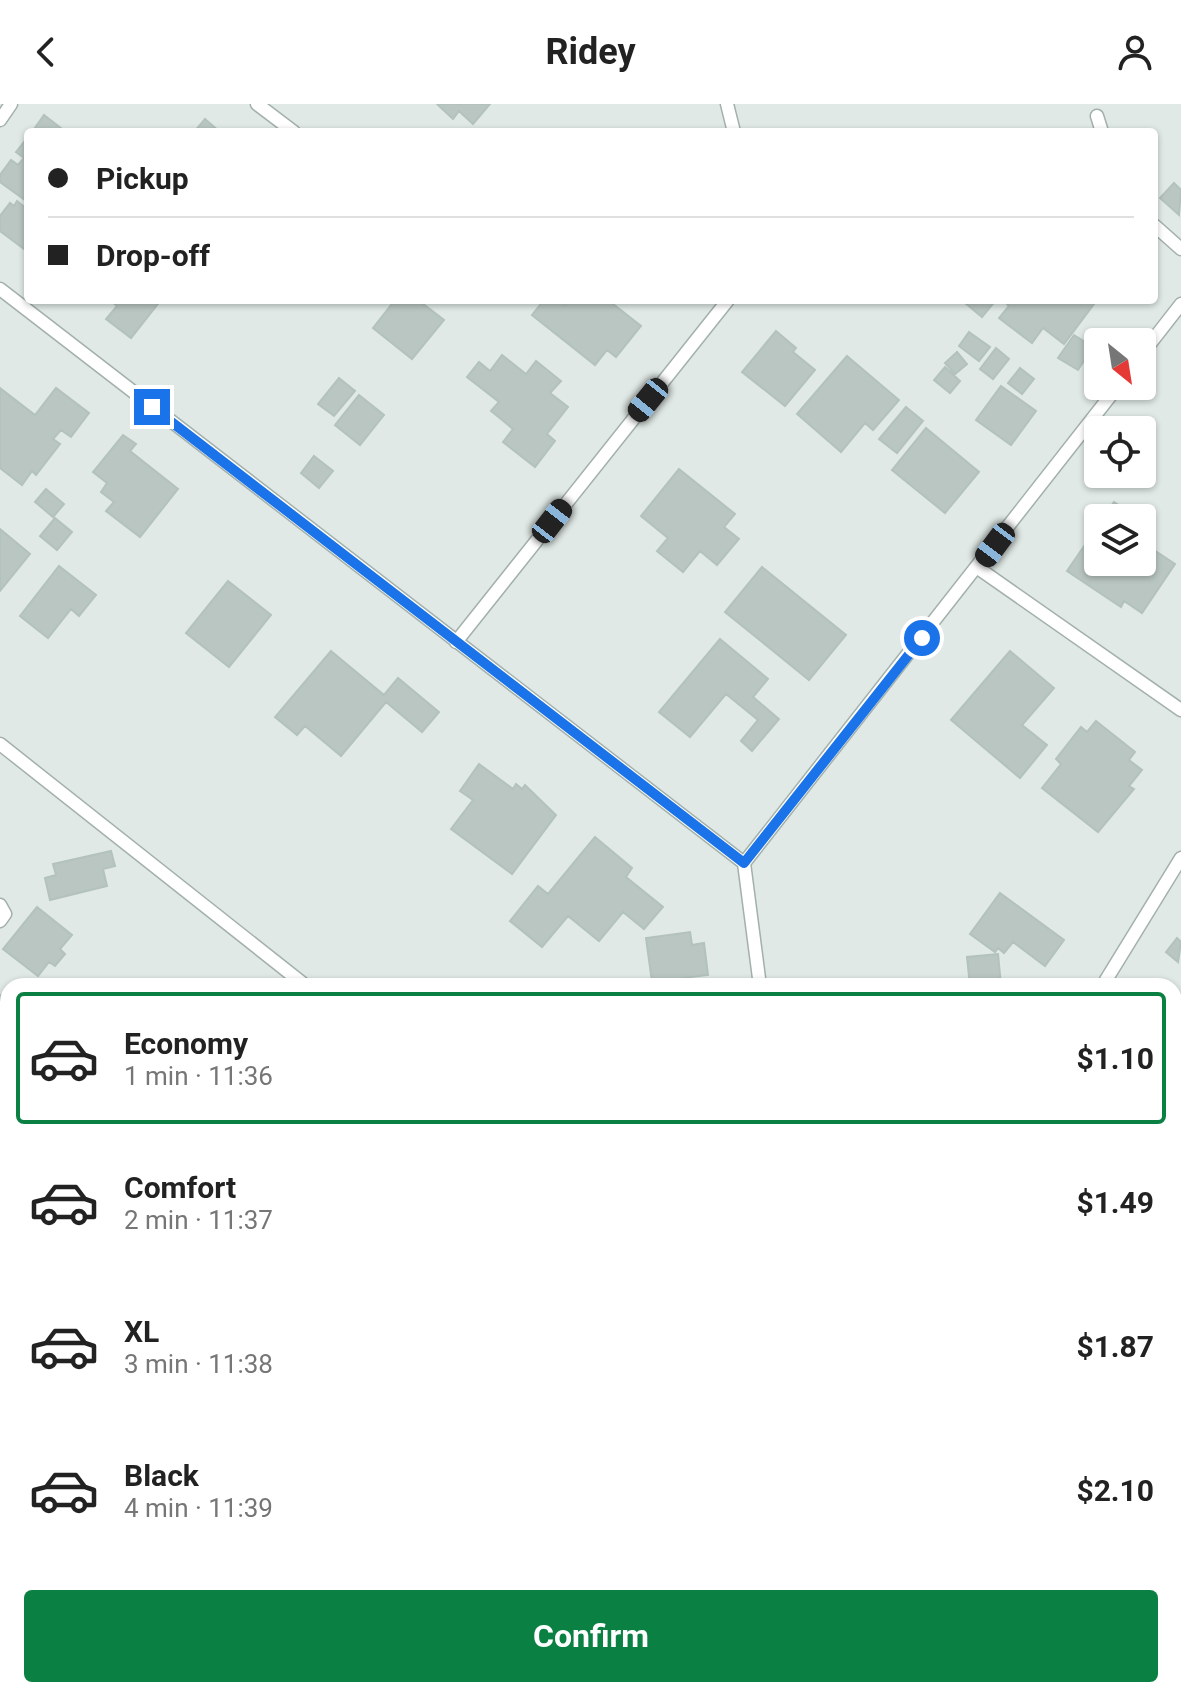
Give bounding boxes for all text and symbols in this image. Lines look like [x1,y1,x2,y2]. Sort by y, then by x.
icon: back [24,30,68,74]
icon: person [1113,30,1157,74]
text: Ridey [545,31,636,73]
text: Pickup [96,161,189,196]
text: Drop-off [96,238,210,273]
north arrow [1084,328,1156,400]
map controls [1084,328,1156,576]
car [624,374,672,426]
route end [134,389,170,425]
button: locate [1084,416,1156,488]
car [528,495,576,547]
button: layers [1084,504,1156,576]
car [971,519,1019,571]
route start [904,620,940,656]
icon: car [28,1022,100,1094]
text: Economy [124,1026,248,1061]
text: $1.10 [1076,1041,1154,1076]
text: 1 min · 11:36 [124,1061,273,1091]
icon: car [28,1166,100,1238]
text: Comfort [124,1170,236,1205]
text: $1.49 [1076,1185,1154,1220]
text: 2 min · 11:37 [124,1205,273,1235]
icon: car [28,1310,100,1382]
text: XL [124,1314,159,1349]
text: $1.87 [1076,1329,1154,1364]
text: 3 min · 11:38 [124,1349,273,1379]
icon: car [28,1454,100,1526]
text: Black [124,1458,199,1493]
text: $2.10 [1076,1473,1154,1508]
text: 4 min · 11:39 [124,1493,273,1523]
button: Confirm [24,1590,1158,1682]

